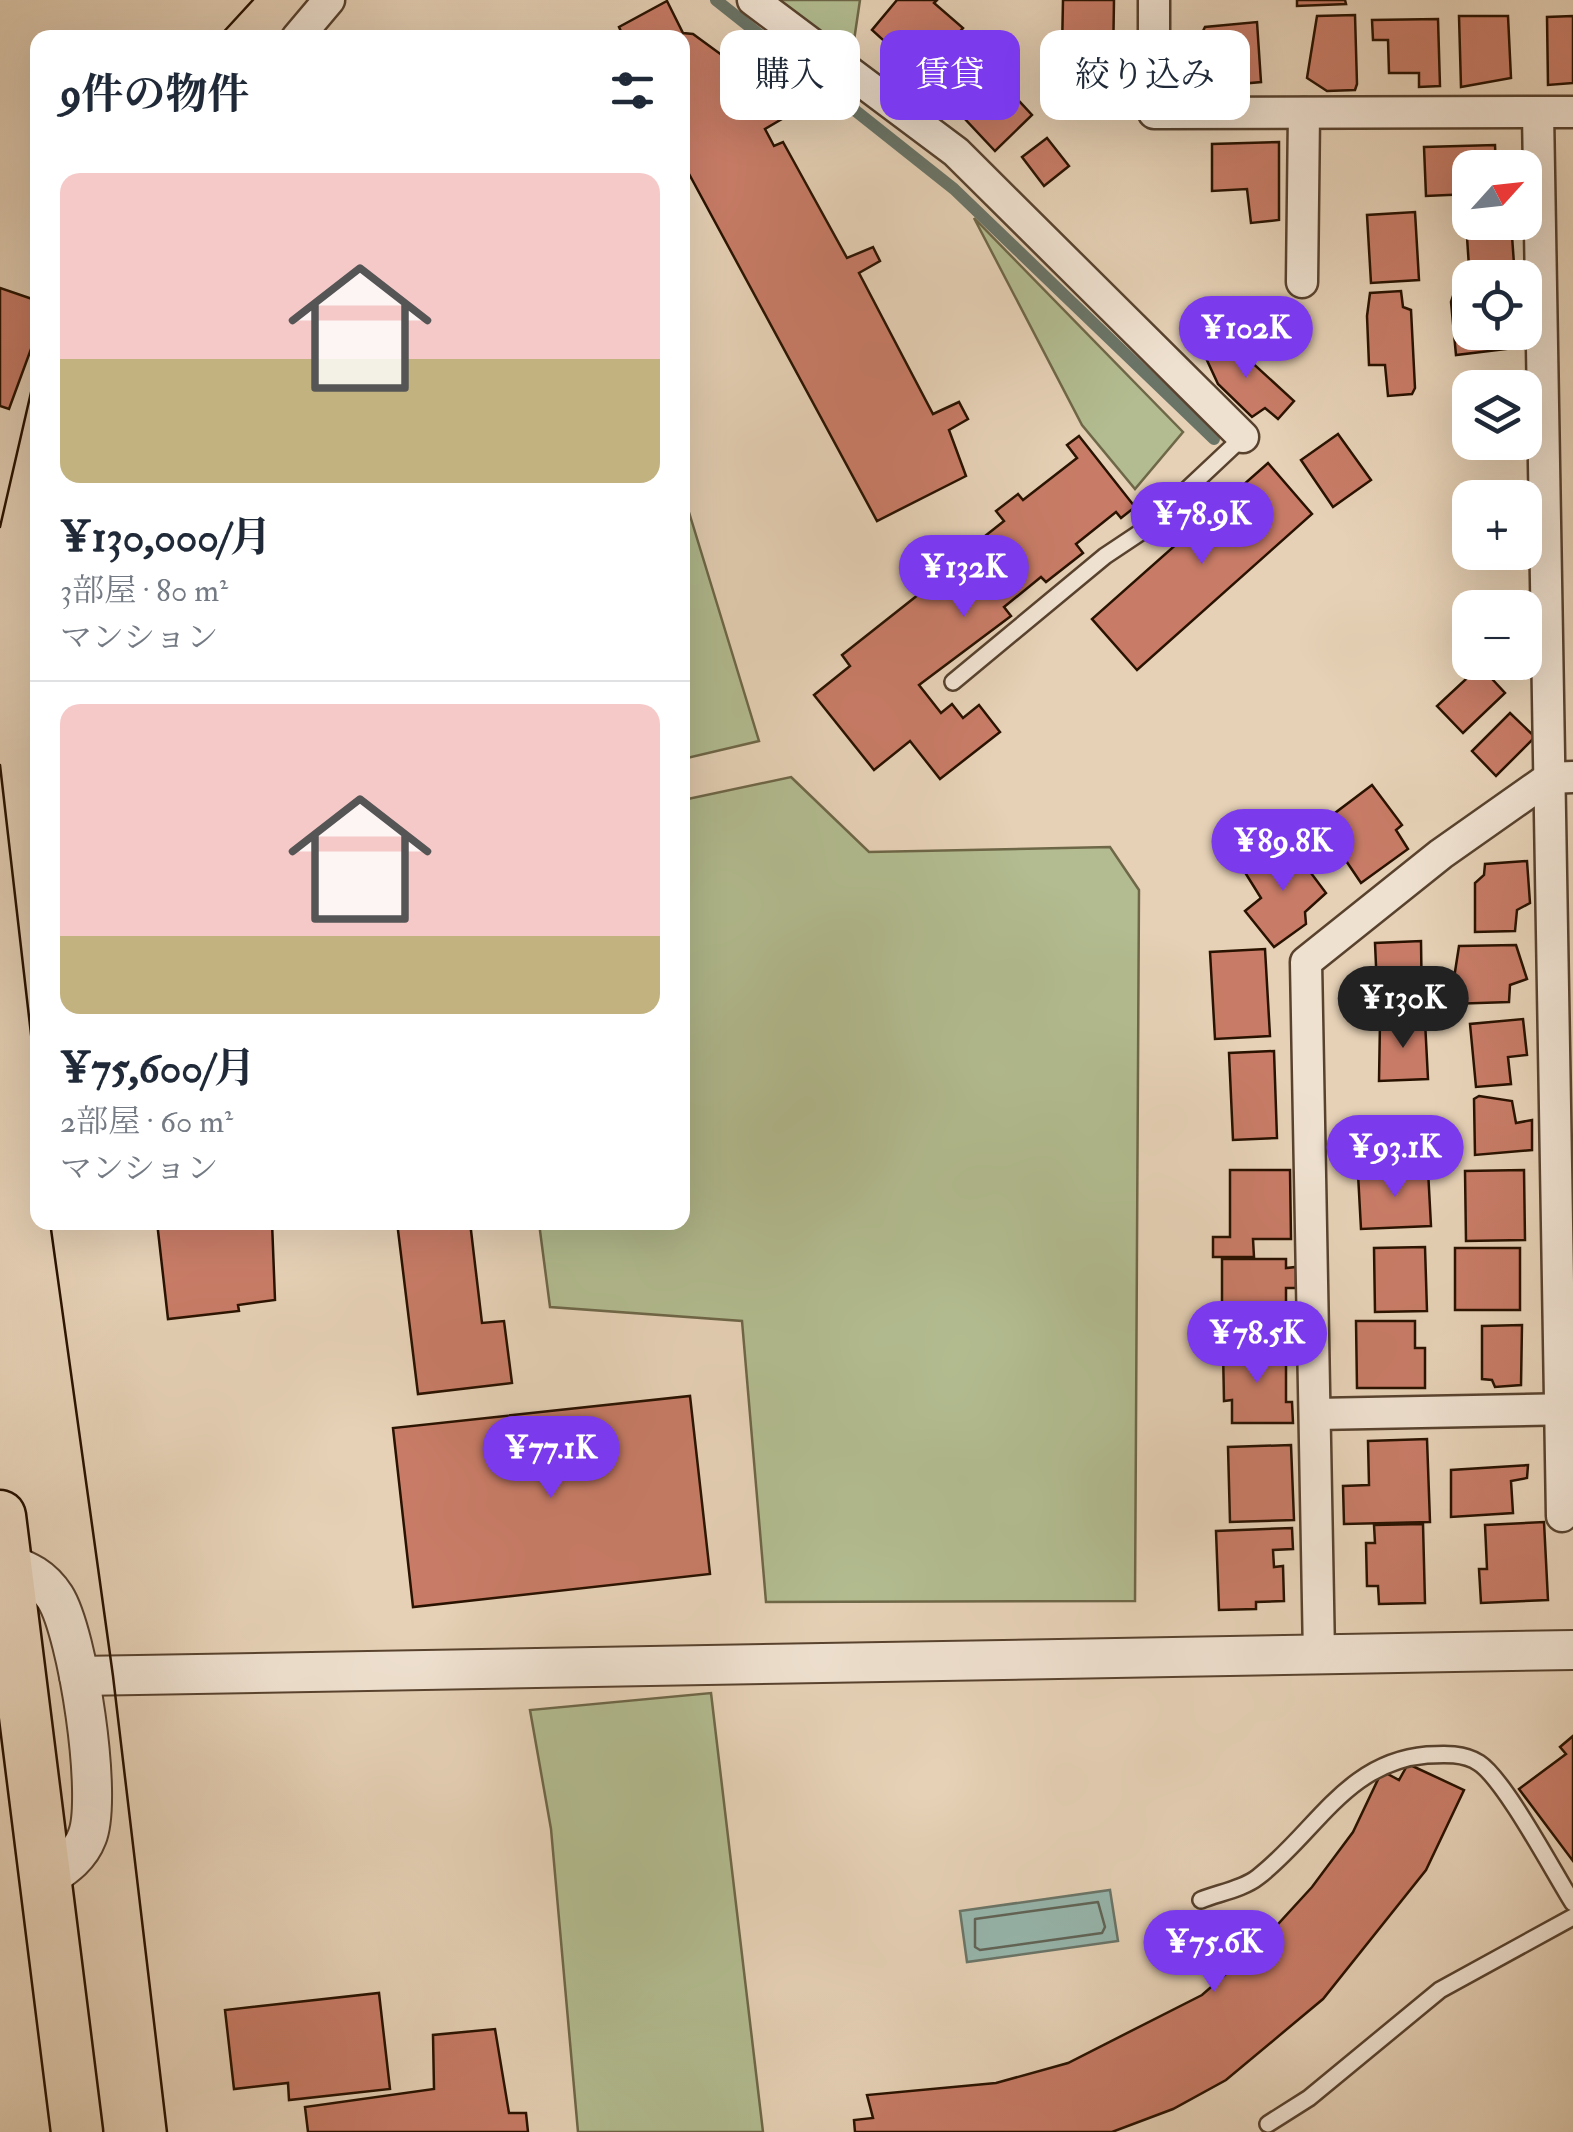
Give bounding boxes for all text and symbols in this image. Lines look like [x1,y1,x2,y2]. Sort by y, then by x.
chip: 購入 [720,30,860,120]
chip: 賃貸 [880,30,1020,120]
chip: 絞り込み [1040,30,1250,120]
icon: filters [605,63,660,118]
text: 9件の物件 [60,69,250,121]
north arrow [1452,150,1542,240]
map controls [1452,150,1542,680]
icon: home [270,238,450,418]
button: locate [1452,260,1542,350]
pin: ¥102K [1176,296,1316,381]
text: ¥102K [1201,308,1291,348]
button: layers [1452,370,1542,460]
button: + [1452,480,1542,570]
pin: ¥78.9K [1121,482,1283,567]
text: ¥78.9K [1153,494,1251,534]
text: ¥130,000/月 [60,512,272,564]
pin: ¥132K [894,535,1034,620]
text: ¥132K [921,547,1007,587]
text: 3部屋 · 80 m² [60,571,228,611]
button: − [1452,590,1542,680]
text: マンション [60,618,219,658]
icon: home [270,769,450,949]
pin: ¥89.8K [1202,809,1364,894]
text: ¥89.8K [1233,821,1333,861]
pin: ¥130K [1333,966,1473,1051]
text: ¥130K [1360,978,1446,1018]
text: ¥75,600/月 [60,1043,256,1095]
text: 2部屋 · 60 m² [60,1102,233,1142]
pin: ¥93.1K [1314,1115,1476,1200]
text: ¥93.1K [1349,1127,1441,1167]
text: マンション [60,1149,219,1189]
pin: ¥78.5K [1176,1301,1338,1386]
text: ¥78.5K [1209,1313,1305,1353]
pin: ¥77.1K [470,1416,632,1501]
text: ¥77.1K [505,1428,597,1468]
pin: ¥75.6K [1133,1910,1295,1995]
text: ¥75.6K [1166,1922,1262,1962]

